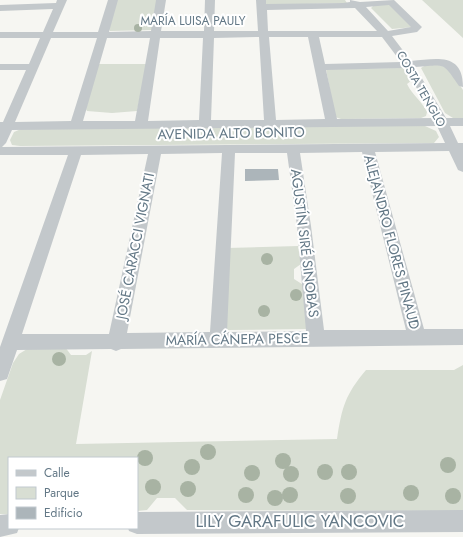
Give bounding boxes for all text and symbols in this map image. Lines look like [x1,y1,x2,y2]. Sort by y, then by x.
street label: MARÍA LUISA PAULY [140,12,246,30]
street label: COSTA TENGLO [392,47,450,131]
street label: AVENIDA ALTO BONITO [157,122,305,144]
street label: ALEJANDRO FLORES PINAUD [359,152,425,332]
street label: AGUSTÍN SIRÉ SINOBAS [286,168,324,319]
street label: JOSÉ CARACCI VIGNATI [111,171,159,323]
street label: MARÍA CÁNEPA PESCE [165,328,309,350]
legend [8,457,138,529]
text: Calle [44,464,70,482]
text: Parque [44,484,79,502]
text: Edificio [44,504,83,522]
street label: LILY GARAFULIC YANCOVIC [195,509,405,533]

